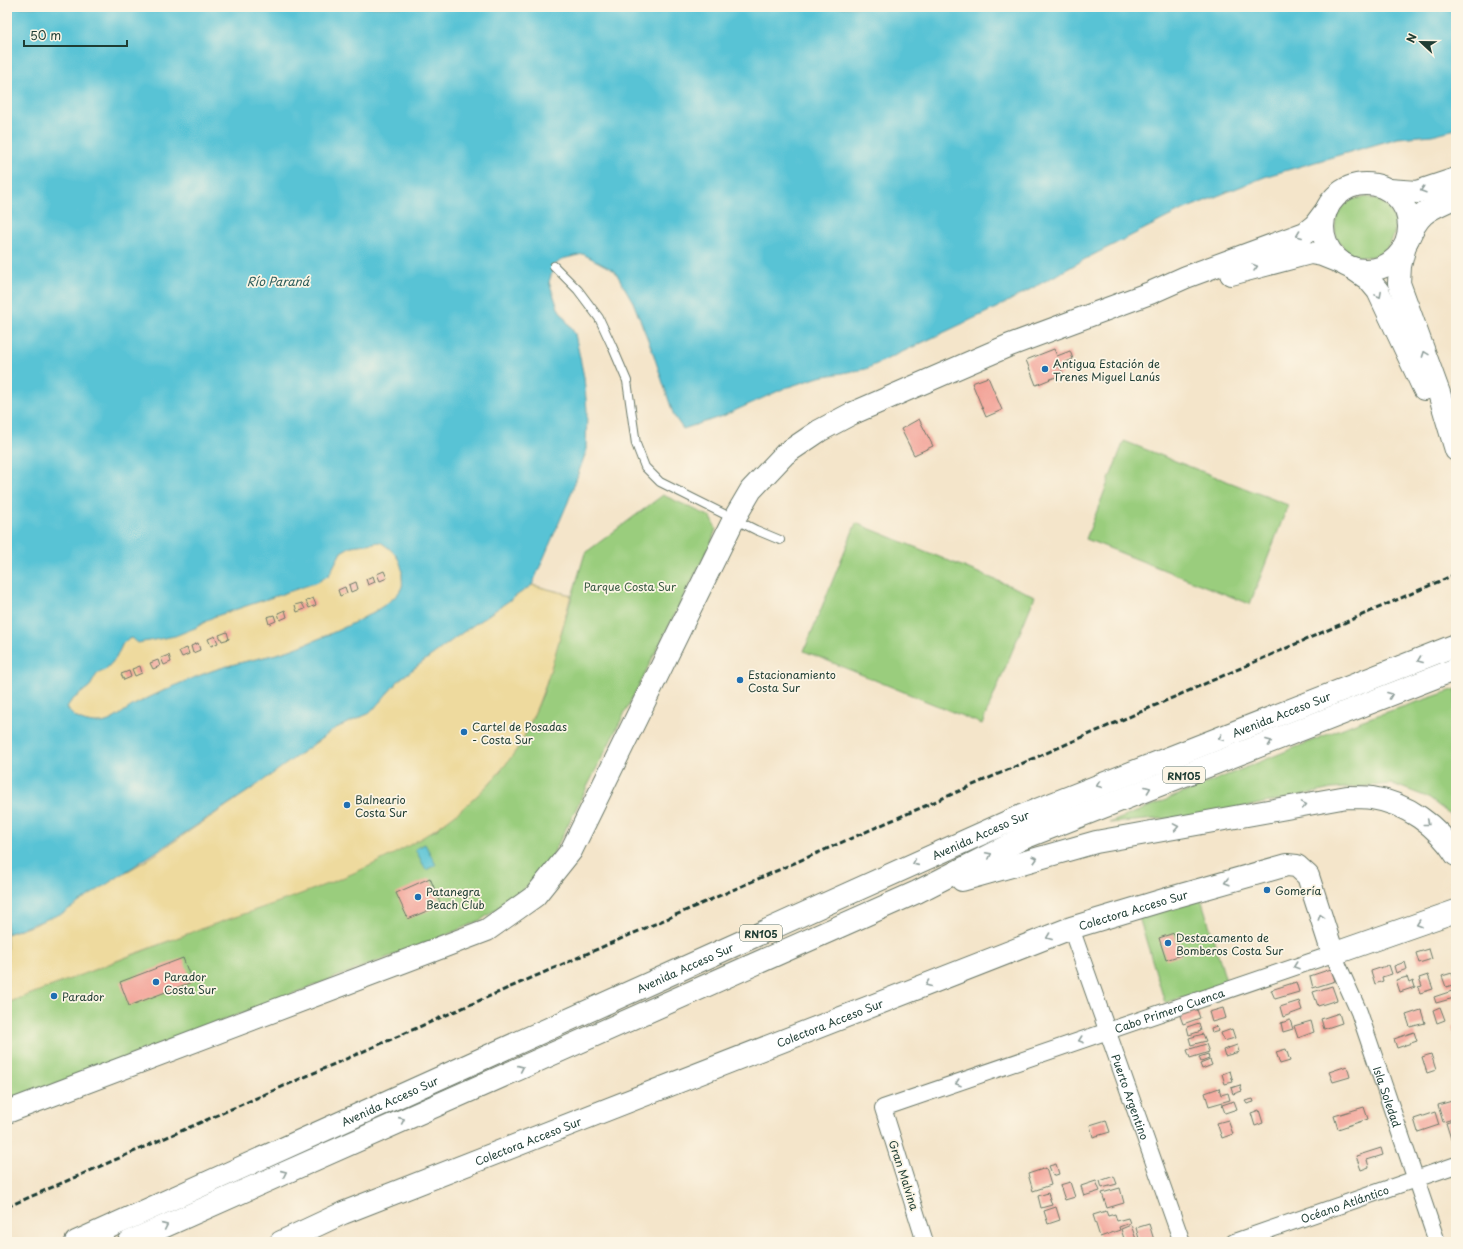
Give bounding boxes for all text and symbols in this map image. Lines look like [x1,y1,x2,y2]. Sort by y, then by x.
scale bar [24,22,127,48]
north arrow [1401,22,1441,62]
text: 50 m [30,26,61,44]
text: N [1402,31,1421,45]
one-way arrow [1420,185,1427,194]
one-way arrow [1295,231,1302,239]
one-way arrow [1252,263,1259,272]
water label: Río Paraná [247,272,310,290]
one-way arrow [1374,291,1382,298]
one-way arrow [1421,351,1429,358]
place label: Antigua Estación de Trenes Miguel Lanús [1053,355,1160,385]
marker: Antigua Estación de Trenes Miguel Lanús [1040,364,1050,374]
park label: Parque Costa Sur [584,578,677,595]
one-way arrow [1416,655,1423,663]
place label: Estacionamiento Costa Sur [748,666,836,696]
marker: Estacionamiento Costa Sur [735,675,745,685]
street label: Avenida Acceso Sur [1229,686,1334,741]
one-way arrow [1386,691,1393,699]
place label: Cartel de Posadas - Costa Sur [472,718,567,748]
marker: Cartel de Posadas - Costa Sur [459,727,469,737]
one-way arrow [1217,733,1224,741]
one-way arrow [1265,739,1272,747]
road number: RN105 [1163,767,1205,783]
one-way arrow [1096,781,1103,789]
one-way arrow [1144,786,1151,794]
place label: Balneario Costa Sur [355,791,408,821]
marker: Balneario Costa Sur [342,800,352,810]
one-way arrow [1301,801,1307,809]
street label: Avenida Acceso Sur [929,805,1032,863]
one-way arrow [1422,818,1430,825]
one-way arrow [1173,824,1179,832]
one-way arrow [985,852,992,860]
one-way arrow [1032,855,1039,864]
one-way arrow [912,858,920,866]
one-way arrow [1224,877,1231,886]
place label: Gomería [1275,882,1321,899]
place label: Patanegra Beach Club [426,883,485,913]
street label: Colectora Acceso Sur [1076,885,1190,934]
marker: Gomería [1262,885,1272,895]
marker: Patanegra Beach Club [413,892,423,902]
one-way arrow [1317,913,1326,920]
one-way arrow [1416,919,1423,928]
road number: RN105 [740,925,782,941]
place label: Destacamento de Bomberos Costa Sur [1176,929,1284,959]
one-way arrow [1046,932,1053,940]
street label: Avenida Acceso Sur [634,938,737,997]
marker: Destacamento de Bomberos Costa Sur [1163,938,1173,948]
one-way arrow [1293,962,1300,970]
place label: Parador Costa Sur [164,968,217,998]
marker: Parador Costa Sur [151,977,161,987]
one-way arrow [925,980,932,988]
street label: Cabo Primero Cuenca [1112,983,1227,1037]
place label: Parador [62,988,104,1005]
marker: Parador [49,991,59,1001]
street label: Colectora Acceso Sur [774,994,886,1051]
one-way arrow [1077,1036,1084,1044]
street label: Puerto Argentino [1108,1052,1154,1142]
street label: Isla Soledad [1370,1064,1406,1130]
one-way arrow [517,1065,525,1073]
street label: Avenida Acceso Sur [338,1071,442,1130]
one-way arrow [954,1078,961,1086]
street label: Colectora Acceso Sur [472,1112,585,1169]
one-way arrow [399,1117,406,1125]
street label: Gran Malvina [885,1138,923,1212]
one-way arrow [279,1170,287,1178]
street label: Océano Atlántico [1298,1180,1391,1227]
one-way arrow [161,1223,168,1231]

